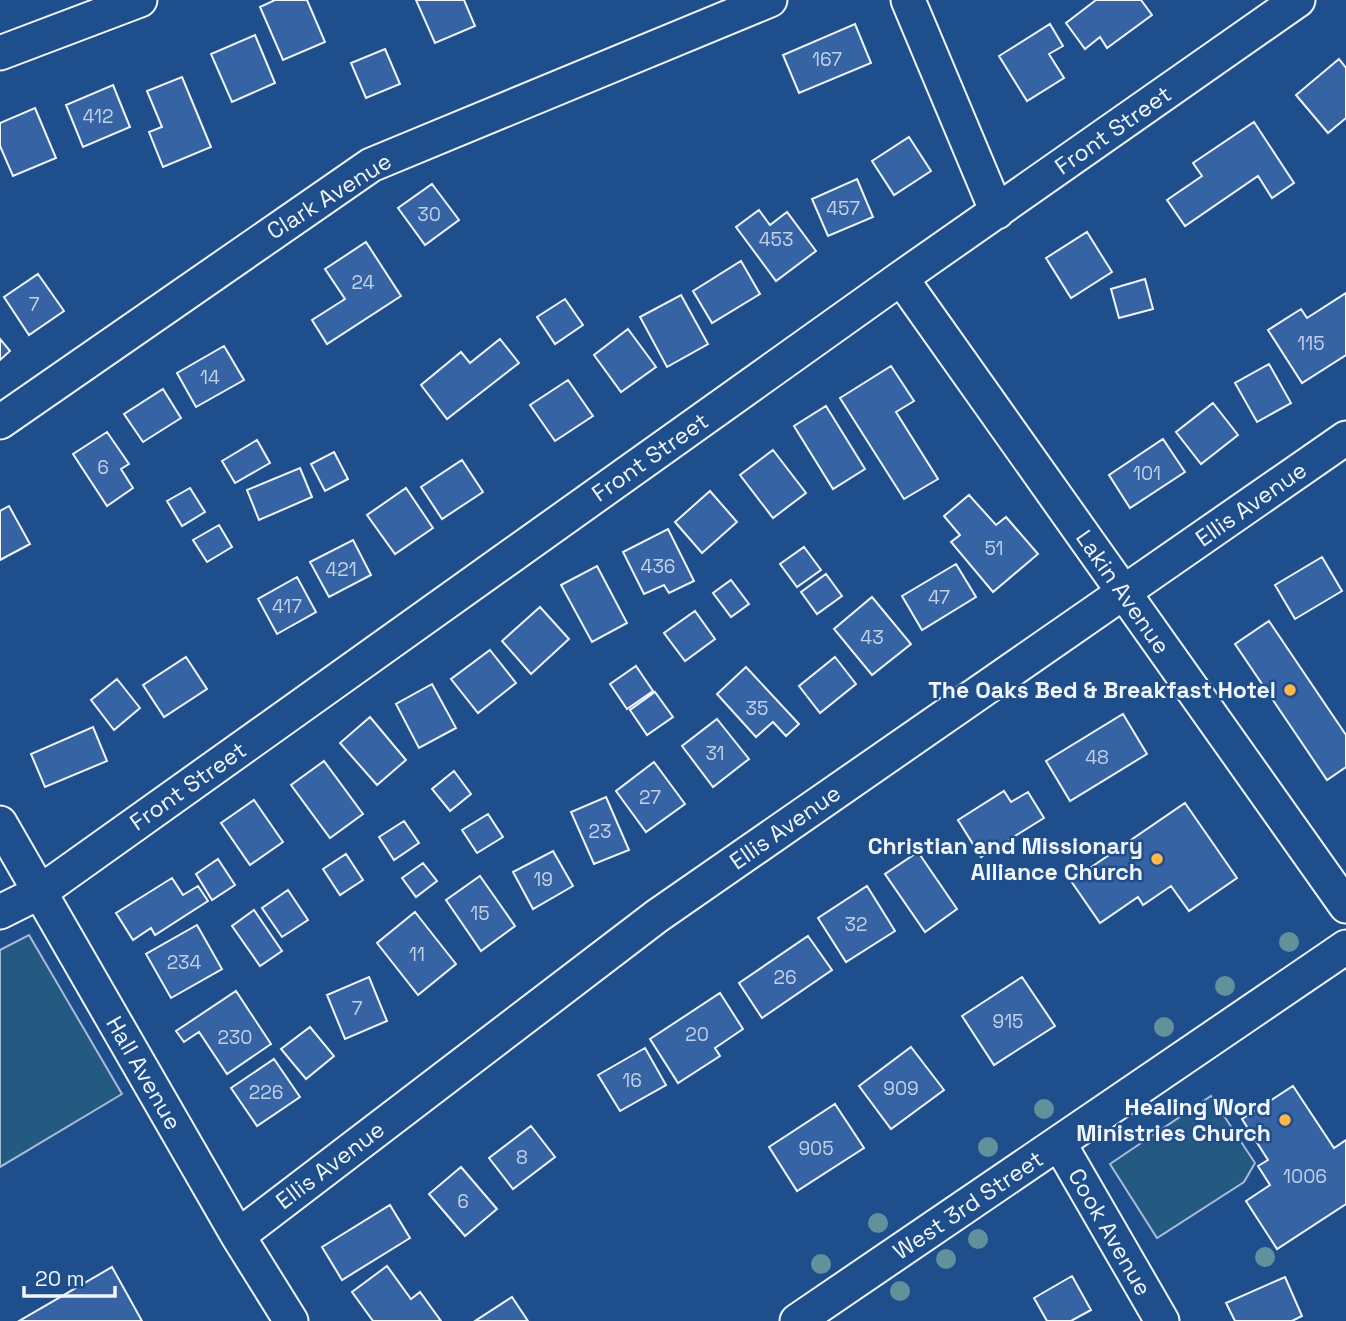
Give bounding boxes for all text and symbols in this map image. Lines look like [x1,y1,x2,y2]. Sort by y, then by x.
house number: 167 [812,47,842,72]
street label: Front Street [1049,79,1177,181]
house number: 412 [83,104,113,129]
street label: Clark Avenue [261,146,397,246]
house number: 457 [826,196,860,221]
house number: 30 [417,202,441,227]
house number: 453 [759,227,793,252]
house number: 24 [352,270,375,295]
house number: 7 [29,292,40,317]
house number: 115 [1297,331,1325,356]
house number: 14 [200,365,220,390]
street label: Front Street [586,406,714,508]
house number: 6 [97,455,109,480]
street label: Ellis Avenue [1190,455,1312,553]
house number: 101 [1133,461,1161,486]
street label: Lakin Avenue [1069,524,1177,660]
house number: 51 [984,536,1004,561]
house number: 436 [641,554,675,579]
house number: 421 [325,557,357,582]
house number: 47 [928,585,950,610]
house number: 417 [272,594,302,619]
house number: 43 [860,625,884,650]
place label: The Oaks Bed & Breakfast Hotel [928,675,1276,705]
marker: The Oaks Bed & Breakfast Hotel [1282,682,1298,698]
house number: 35 [746,696,768,721]
street label: Front Street [124,735,252,837]
house number: 31 [705,741,725,766]
house number: 48 [1085,745,1109,770]
street label: Ellis Avenue [724,778,846,876]
house number: 27 [639,785,661,810]
house number: 23 [589,819,611,844]
place label: Christian and Missionary Alliance Church [868,831,1143,887]
marker: Christian and Missionary Alliance Church [1149,851,1165,867]
house number: 19 [533,867,553,892]
house number: 15 [470,901,490,926]
house number: 32 [845,912,867,937]
house number: 11 [409,942,425,967]
house number: 234 [167,950,201,975]
house number: 26 [773,965,797,990]
house number: 7 [352,996,363,1021]
house number: 915 [993,1009,1023,1034]
street label: Hall Avenue [99,1011,189,1135]
house number: 20 [685,1022,709,1047]
house number: 230 [217,1025,253,1050]
house number: 16 [622,1068,642,1093]
house number: 909 [883,1076,919,1101]
house number: 226 [249,1080,283,1105]
place label: Healing Word Ministries Church [1076,1092,1271,1148]
marker: Healing Word Ministries Church [1277,1112,1293,1128]
street label: Ellis Avenue [270,1114,390,1216]
house number: 905 [798,1136,834,1161]
street label: West 3rd Street [887,1144,1049,1266]
house number: 8 [516,1145,528,1170]
street label: Cook Avenue [1061,1163,1159,1301]
house number: 1006 [1283,1164,1327,1189]
house number: 6 [457,1189,469,1214]
scale bar [24,1254,116,1298]
text: 20 m [35,1265,85,1292]

